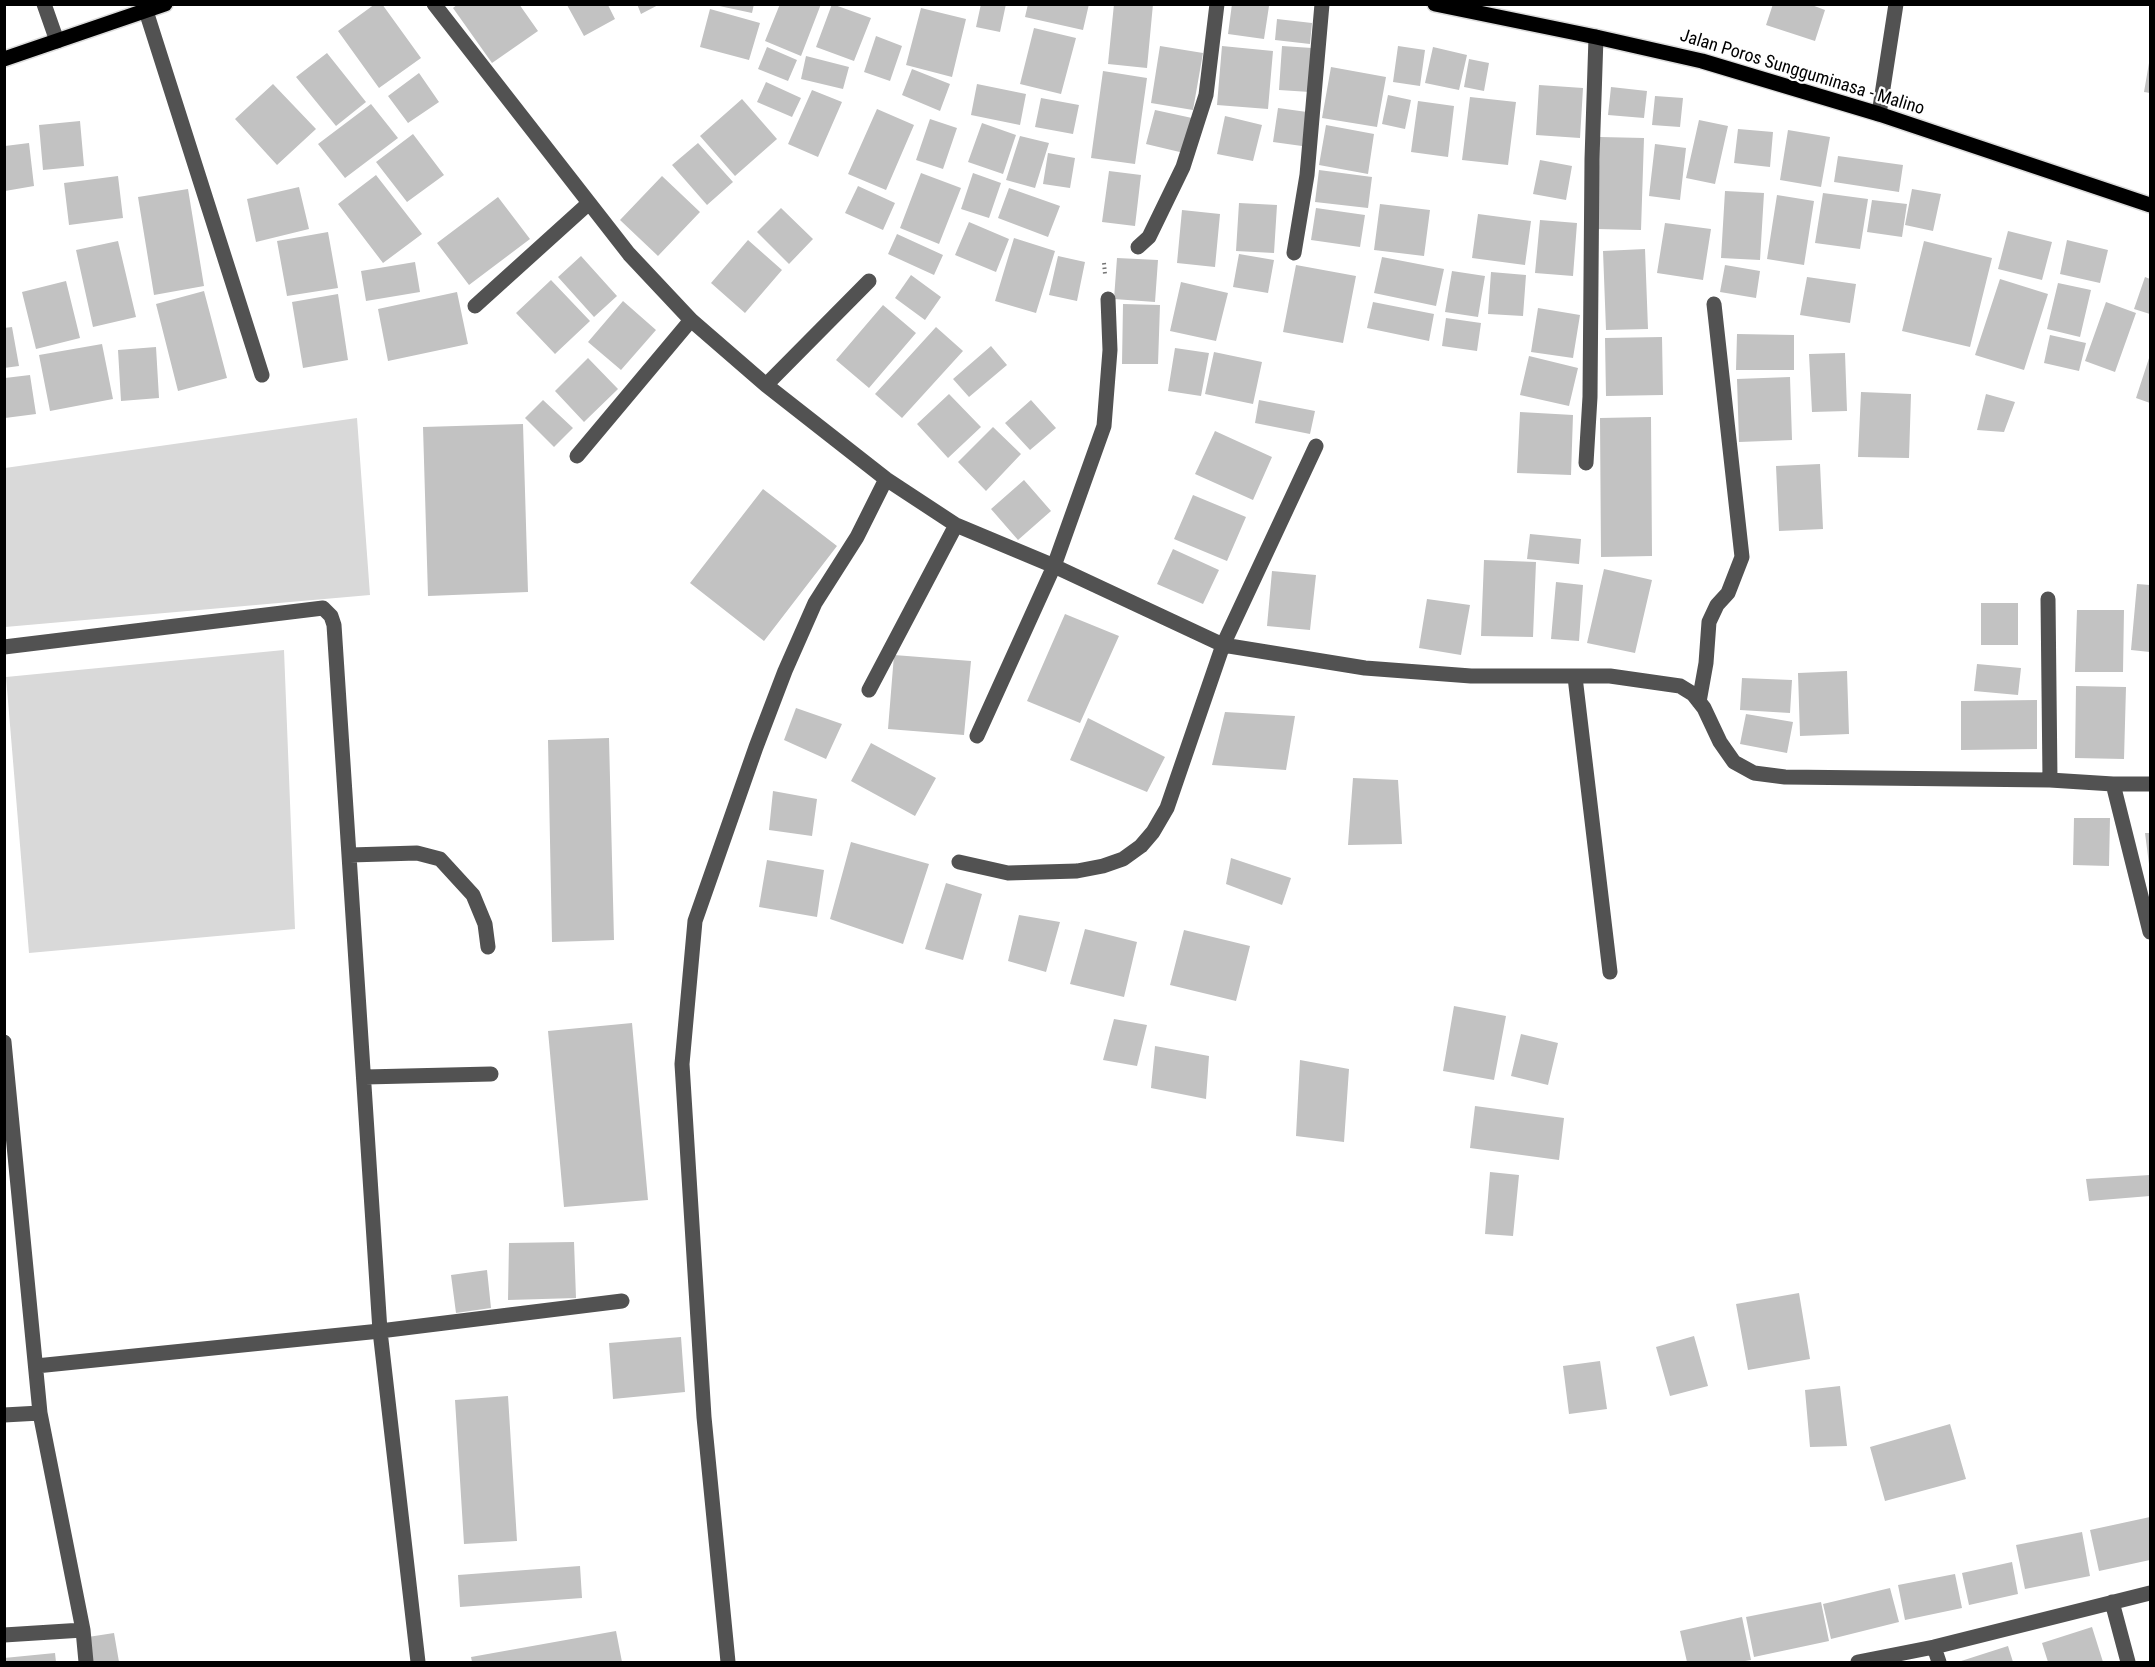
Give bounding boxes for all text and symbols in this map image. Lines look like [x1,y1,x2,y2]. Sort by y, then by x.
street label: Jalan Poros Sungguminasa - Malino [1677,25,1927,121]

